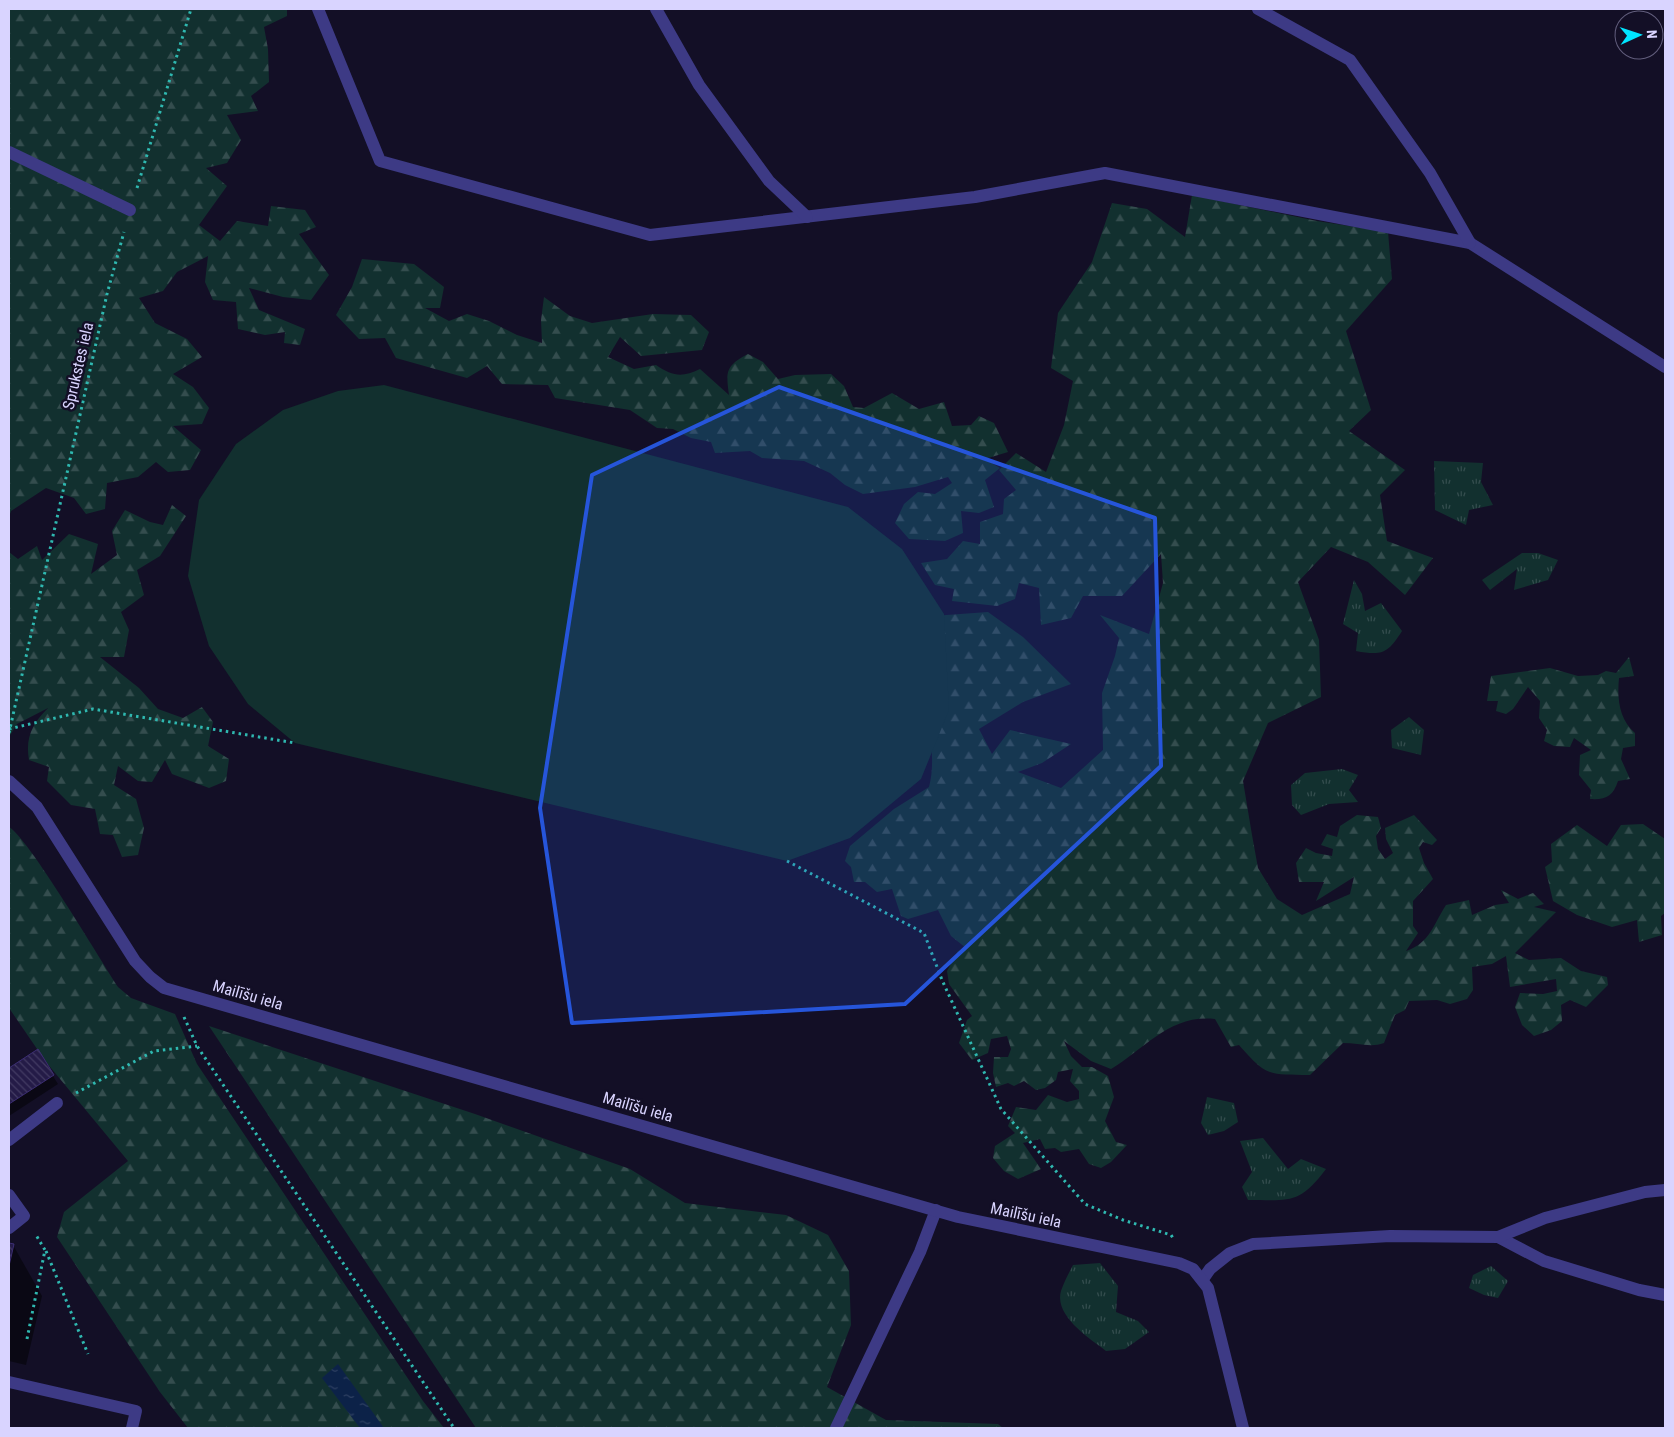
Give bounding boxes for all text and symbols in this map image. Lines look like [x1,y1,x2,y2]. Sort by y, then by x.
north arrow [1614,10,1664,60]
text: N [1644,30,1660,39]
street label: Sprukstes iela [59,320,97,412]
street label: Mailīšu iela [211,976,285,1014]
street label: Mailīšu iela [601,1088,675,1126]
street label: Mailīšu iela [989,1198,1063,1232]

